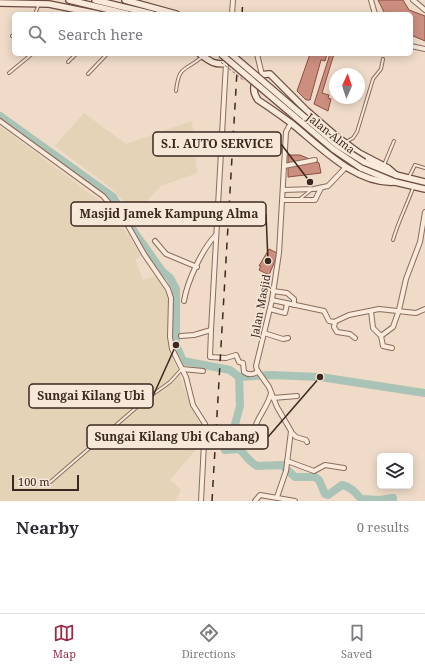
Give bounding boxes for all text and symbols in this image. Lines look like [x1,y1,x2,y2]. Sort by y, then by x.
search box [12,12,413,56]
icon: search [26,23,48,45]
text: Search here [58,24,143,44]
north arrow [329,68,365,104]
street label: Jalan Alma [303,109,358,157]
callout: S.I. AUTO SERVICE [153,132,281,156]
text: S.I. AUTO SERVICE [161,135,273,152]
callout: Masjid Jamek Kampung Alma [71,202,266,226]
text: Masjid Jamek Kampung Alma [80,205,258,222]
street label: Jalan Masjid [246,273,274,340]
callout: Sungai Kilang Ubi [29,384,153,408]
text: Sungai Kilang Ubi [37,387,146,404]
callout: Sungai Kilang Ubi (Cabang) [87,425,268,449]
text: Sungai Kilang Ubi (Cabang) [94,428,260,445]
map controls [377,453,413,489]
button: layers [377,453,413,489]
scale bar [12,473,79,492]
text: 100 m [18,474,50,489]
text: Nearby [16,516,79,539]
text: 0 results [357,518,409,536]
tab: Map [53,622,76,661]
tab: Directions [182,622,235,661]
tab: Saved [341,622,372,661]

